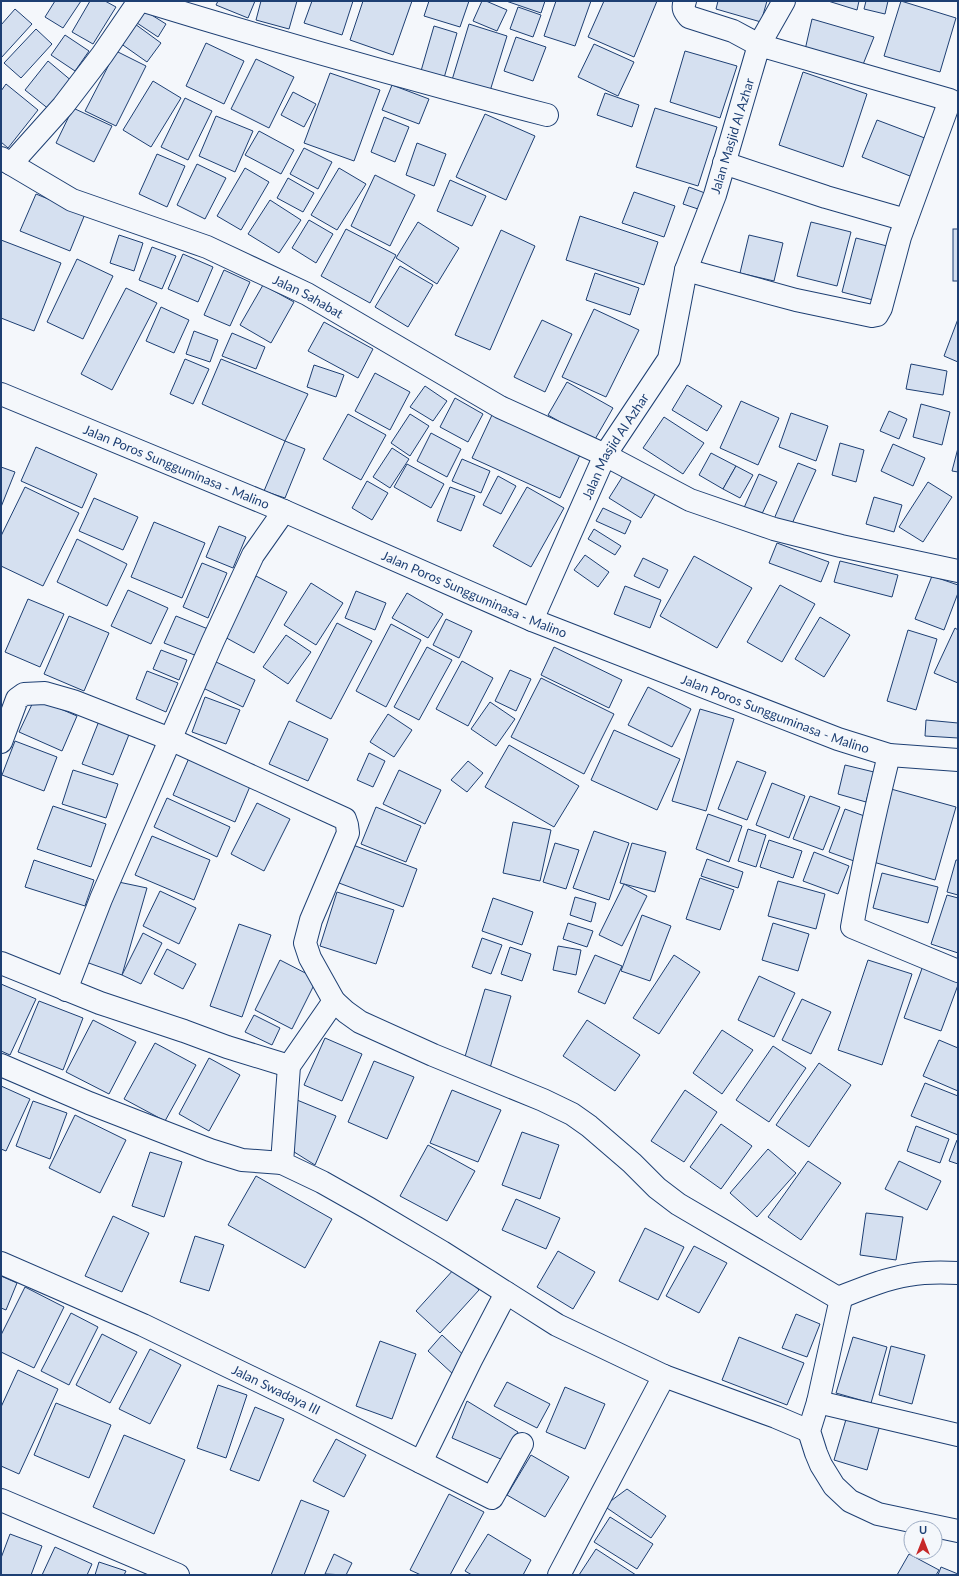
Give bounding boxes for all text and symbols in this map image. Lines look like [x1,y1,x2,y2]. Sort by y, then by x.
street label: Jalan Masjid Al Azhar [707,76,757,196]
street label: Jalan Sahabat [270,271,346,322]
street label: Jalan Masjid Al Azhar [578,390,652,502]
street label: Jalan Poros Sungguminasa - Malino [81,421,272,512]
street label: Jalan Poros Sungguminasa - Malino [379,547,569,641]
street label: Jalan Poros Sungguminasa - Malino [679,671,871,756]
street label: Jalan Swadaya III [229,1361,323,1418]
north arrow [903,1520,943,1560]
text: U [919,1523,927,1536]

